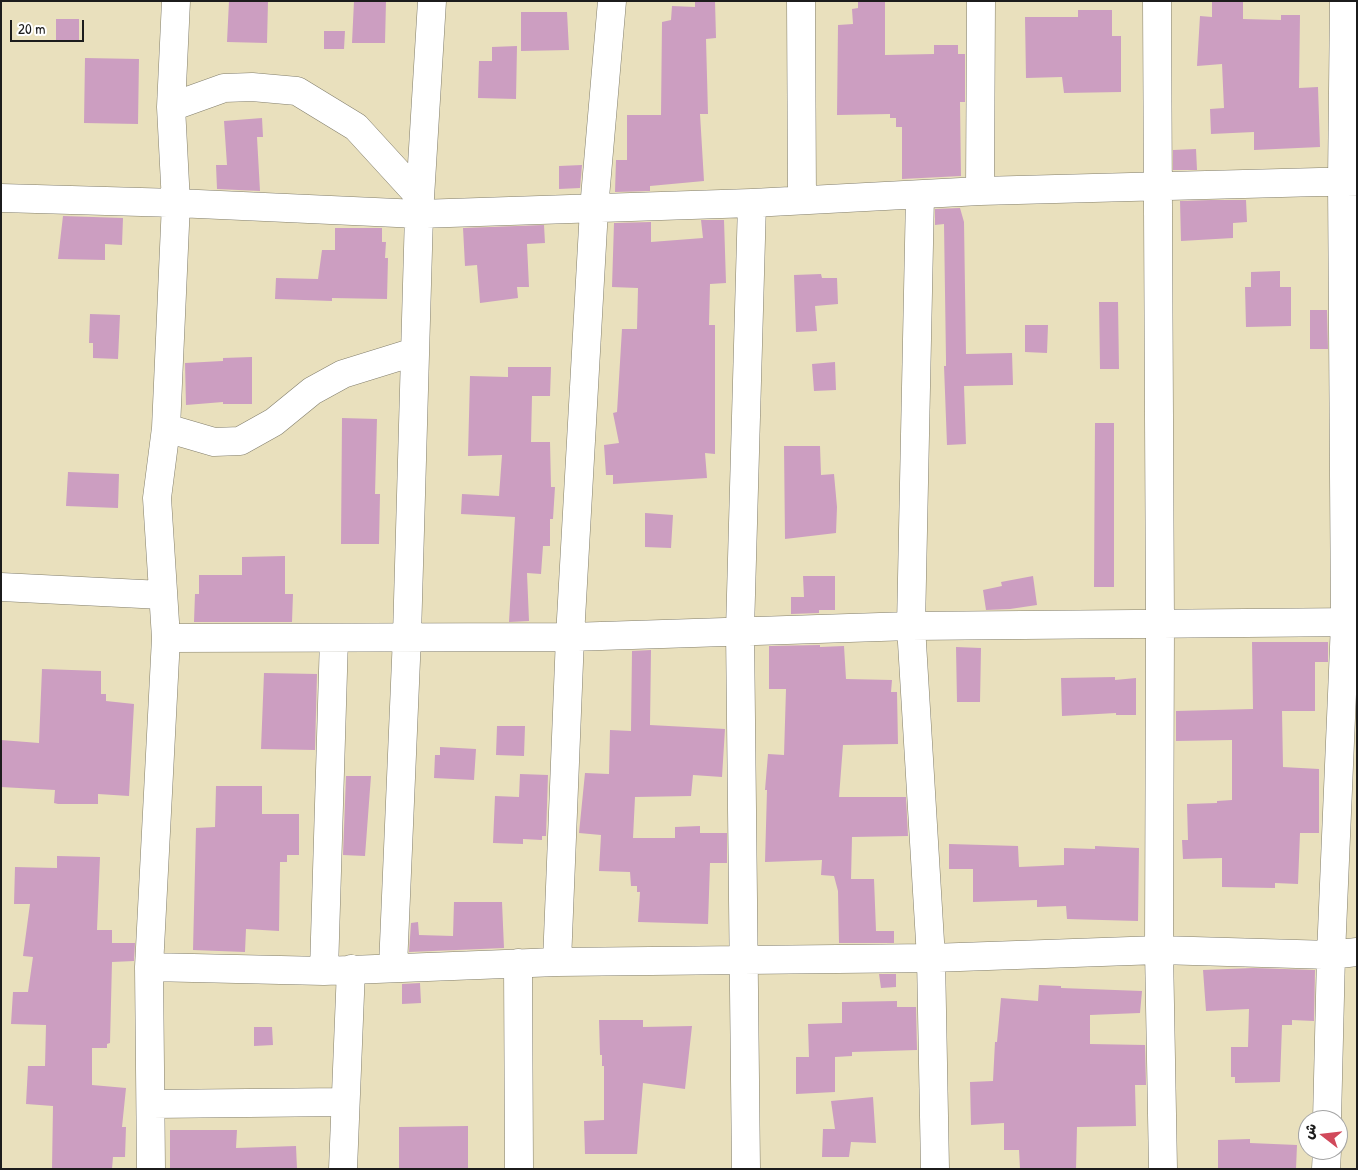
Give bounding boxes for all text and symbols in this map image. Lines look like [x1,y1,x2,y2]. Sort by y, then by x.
scale bar [12,10,86,42]
text: 20 m [18,18,45,39]
north arrow [1298,1110,1348,1160]
text: ش [1298,1121,1320,1141]

